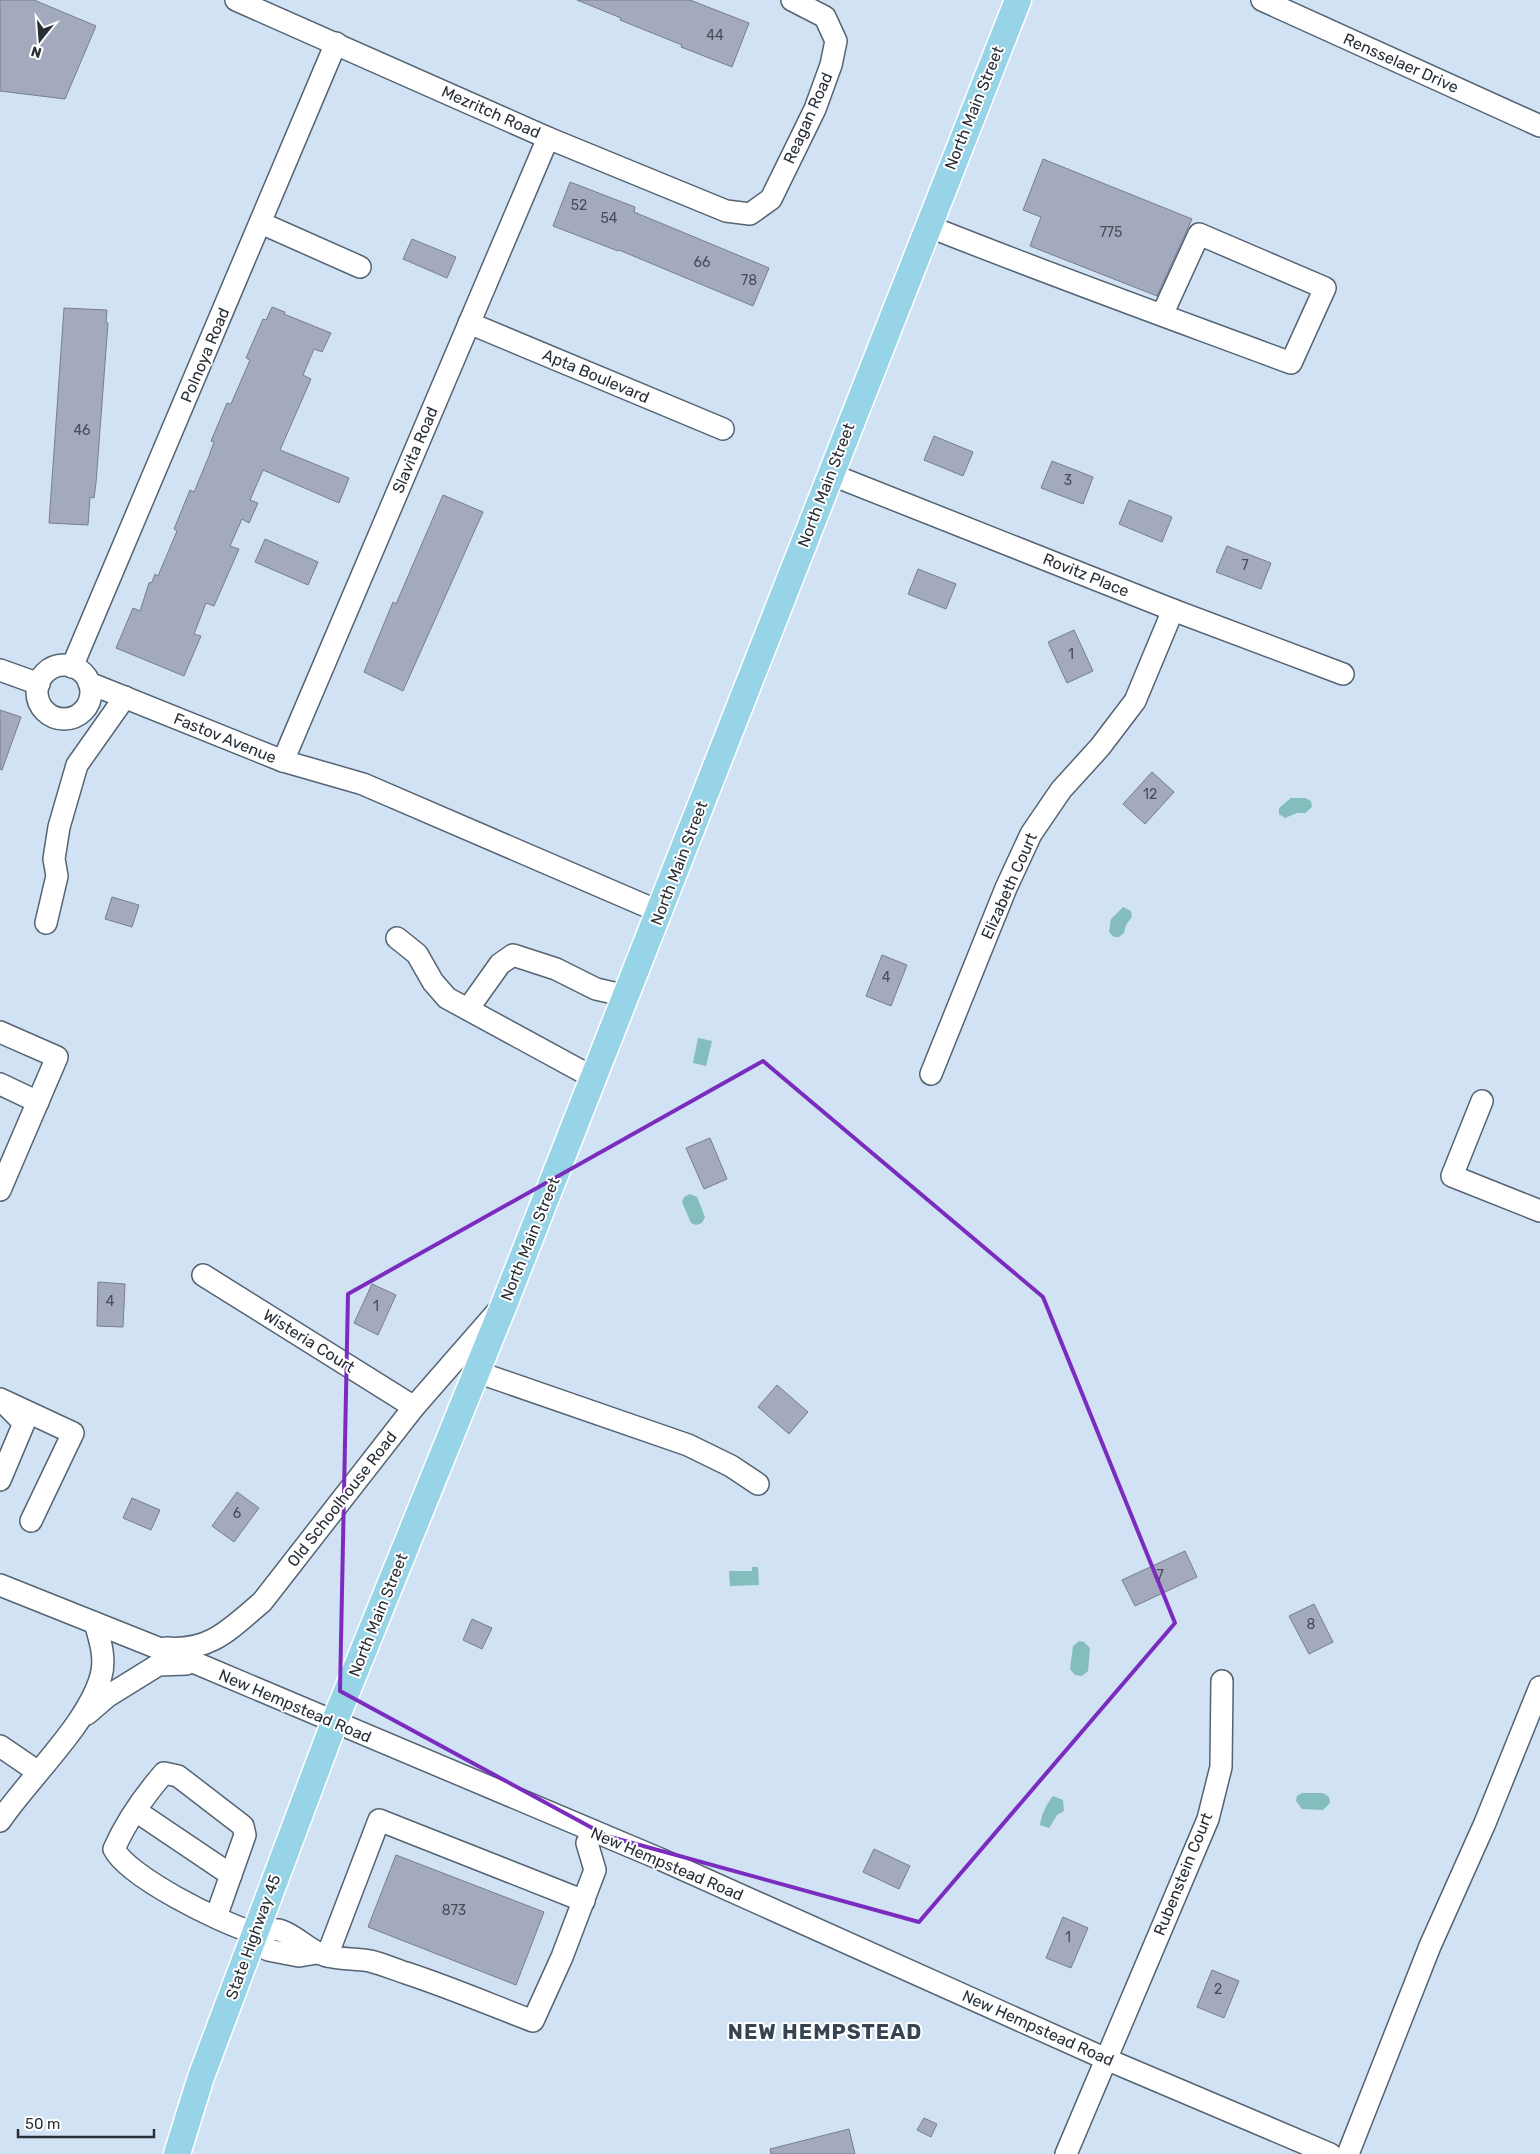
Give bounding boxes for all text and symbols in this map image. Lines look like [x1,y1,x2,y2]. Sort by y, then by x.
north arrow [15,15,65,65]
house number: 44 [706,27,724,44]
street label: Rensselaer Drive [1340,29,1462,97]
text: N [29,42,44,62]
street label: North Main Street [941,43,1007,173]
street label: Reagan Road [779,69,837,167]
street label: Mezritch Road [439,82,543,142]
house number: 52 [571,197,587,214]
house number: 54 [600,210,618,227]
house number: 775 [1100,224,1122,241]
house number: 66 [694,254,710,271]
house number: 78 [741,272,757,289]
street label: Polnoya Road [177,305,233,405]
street label: Apta Boulevard [540,345,652,407]
street label: Slavita Road [388,404,442,496]
street label: North Main Street [794,420,858,550]
house number: 46 [73,422,91,439]
house number: 3 [1064,472,1072,489]
street label: Rovitz Place [1040,549,1132,601]
house number: 7 [1241,557,1249,574]
house number: 1 [1068,646,1074,663]
street label: Fastov Avenue [171,709,279,767]
house number: 12 [1143,786,1157,803]
street label: North Main Street [647,798,711,928]
street label: Elizabeth Court [977,830,1041,942]
house number: 4 [882,969,891,986]
street label: North Main Street [497,1174,563,1304]
house number: 4 [106,1293,115,1310]
house number: 1 [373,1298,379,1315]
street label: Wisteria Court [260,1305,358,1377]
street label: Old Schoolhouse Road [283,1428,401,1570]
house number: 6 [233,1505,241,1522]
street label: North Main Street [345,1550,411,1680]
house number: 7 [1156,1567,1164,1584]
house number: 8 [1307,1616,1316,1633]
street label: New Hempstead Road [216,1665,374,1747]
street label: Rubenstein Court [1150,1810,1216,1938]
street label: New Hempstead Road [588,1823,746,1905]
street label: State Highway 45 [222,1872,284,2002]
house number: 873 [442,1902,466,1919]
house number: 1 [1065,1929,1071,1946]
house number: 2 [1214,1981,1222,1998]
street label: New Hempstead Road [959,1986,1117,2070]
district label: NEW HEMPSTEAD [728,2019,922,2044]
scale bar [18,2106,154,2138]
text: 50 m [25,2115,60,2133]

